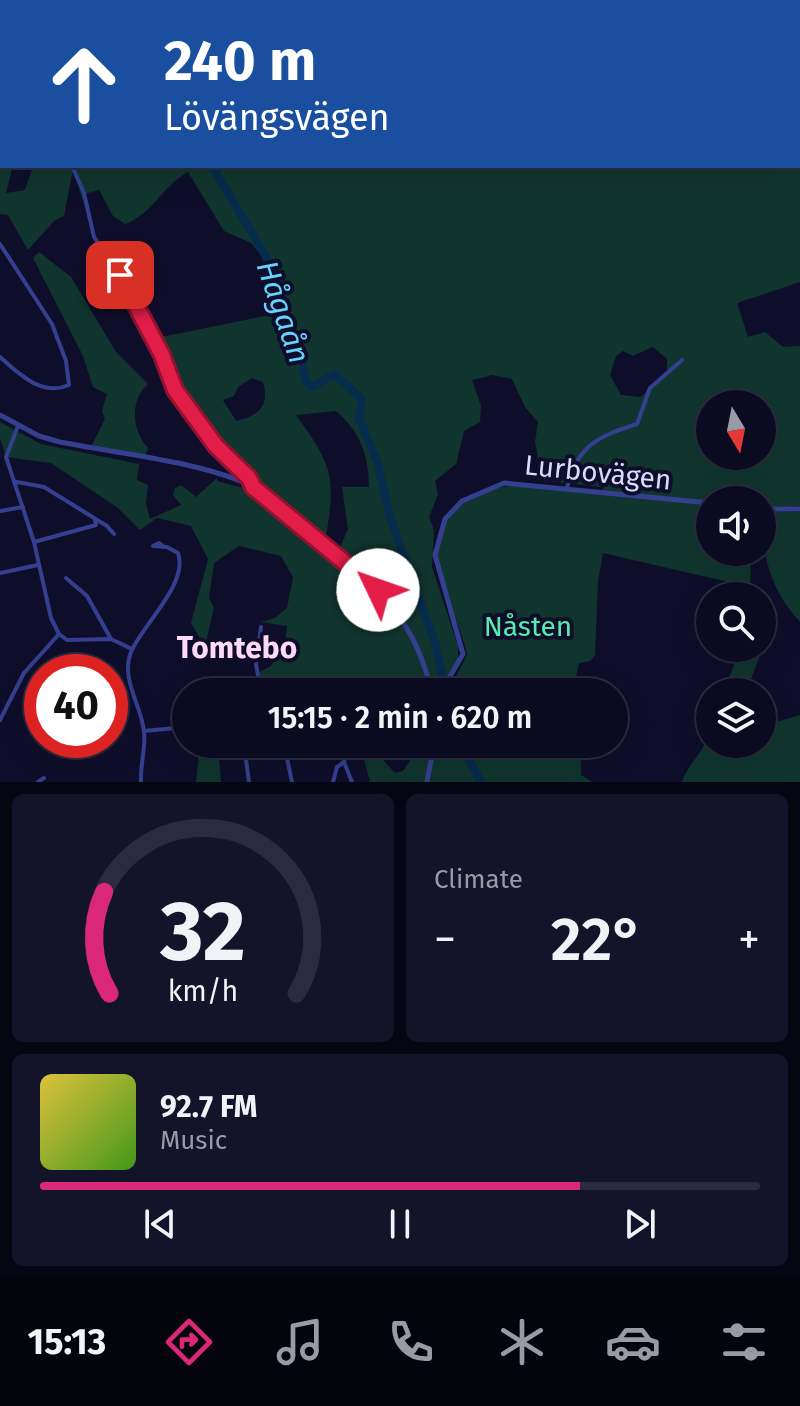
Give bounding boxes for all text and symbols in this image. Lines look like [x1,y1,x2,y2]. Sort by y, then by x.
text: 240 m [164,28,316,95]
icon: ahead [32,32,136,136]
text: Lövängsvägen [164,96,390,140]
pin [86,241,154,309]
icon: arrive [98,253,142,297]
water label: Hågaån [249,256,317,368]
north arrow [696,390,776,470]
map controls [696,390,776,758]
street label: Lurbovägen [523,448,673,497]
button: sound [696,486,776,566]
position arrow [336,548,420,632]
button: search [696,582,776,662]
park label: Nåsten [484,610,572,643]
district label: Tomtebo [177,630,297,666]
speed limit sign: 40 [24,654,128,758]
button: layers [696,678,776,758]
text: 15:15 · 2 min · 620 m [268,700,532,736]
text: Climate [434,864,523,895]
text: 32 [159,882,246,982]
text: 22° [551,904,643,976]
text: − [434,913,456,966]
text: + [738,913,760,966]
text: km/h [168,974,238,1009]
text: 92.7 FM [160,1089,257,1125]
text: Music [160,1125,227,1156]
icon: previous [138,1202,182,1246]
icon: pause [378,1202,422,1246]
icon: next [618,1202,662,1246]
icon: directions [161,1314,217,1370]
icon: music [272,1314,328,1370]
icon: phone [383,1314,439,1370]
icon: climate [494,1314,550,1370]
icon: car [605,1314,661,1370]
icon: filters [716,1314,772,1370]
text: 15:13 [28,1320,106,1364]

